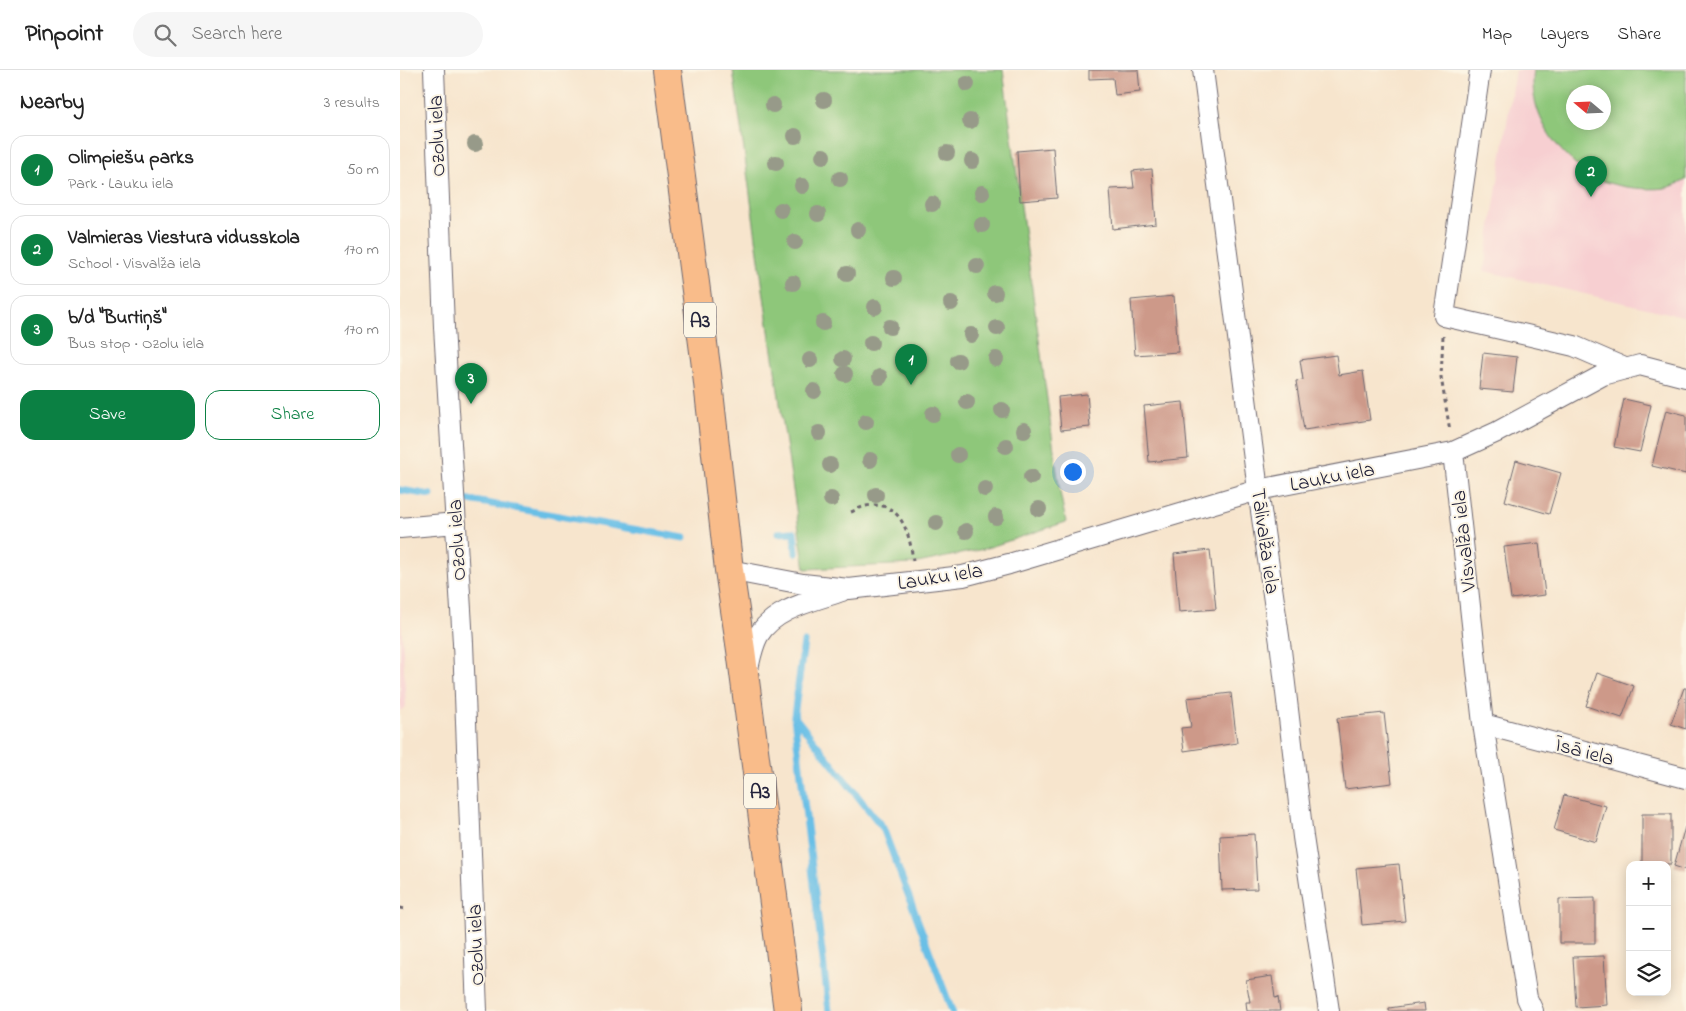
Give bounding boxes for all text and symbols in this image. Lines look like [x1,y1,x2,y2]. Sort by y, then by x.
search box [133,12,483,57]
text: Pinpoint [25,17,103,52]
icon: search [151,21,179,49]
text: Search here [191,21,282,48]
text: Map [1482,22,1512,48]
text: Layers [1540,22,1590,48]
text: Share [1618,22,1661,48]
north arrow [1566,85,1611,130]
text: Nearby [20,88,84,118]
text: 3 results [324,91,380,115]
street label: Ozolu iela [422,95,454,177]
text: Olimpiešu parks [68,145,194,172]
pin: 2 [1575,156,1607,197]
text: 1 [34,158,40,182]
text: 50 m [347,158,379,182]
text: Park · Lauku iela [68,172,173,196]
text: Valmieras Viestura vidusskola [68,225,300,252]
text: 2 [33,238,41,262]
text: 170 m [344,238,379,262]
text: School · Visvalža iela [68,252,201,276]
road number: A3 [684,302,716,338]
text: b/d "Burtiņš" [68,305,167,332]
text: 3 [34,318,40,342]
text: 170 m [344,318,379,342]
text: Bus stop · Ozolu iela [68,332,204,356]
pin: 1 [895,344,927,385]
pin: 3 [455,363,487,404]
button: Save [20,390,195,440]
button: Share [205,390,380,440]
street label: Lauku iela [1288,455,1377,501]
your location [1060,459,1086,485]
street label: Tālivalža iela [1242,487,1286,596]
street label: Visvalža iela [1445,489,1485,594]
street label: Ozolu iela [441,498,475,581]
street label: Lauku iela [896,556,985,599]
street label: Īsā iela [1550,730,1617,775]
road number: A3 [744,774,776,808]
map controls [1626,861,1671,996]
button: + [1626,861,1671,906]
street label: Ozolu iela [461,904,493,986]
button: − [1626,906,1671,951]
button: layers [1626,951,1671,996]

